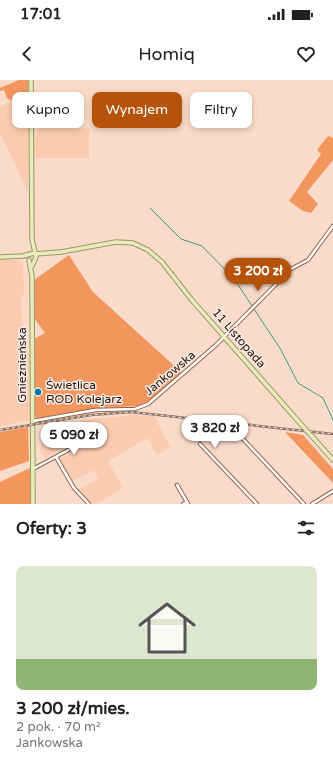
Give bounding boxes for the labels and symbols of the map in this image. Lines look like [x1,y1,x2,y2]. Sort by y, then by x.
pin: 3 200 zł [217,258,299,292]
street label: 11 Listopada [209,305,269,371]
street label: Gnieźnieńska [15,327,29,403]
street label: Jankowska [142,348,198,398]
place label: Świetlica ROD Kolejarz [46,378,122,406]
marker: Świetlica ROD Kolejarz [33,387,43,397]
pin: 3 820 zł [174,415,256,449]
pin: 5 090 zł [33,422,115,456]

